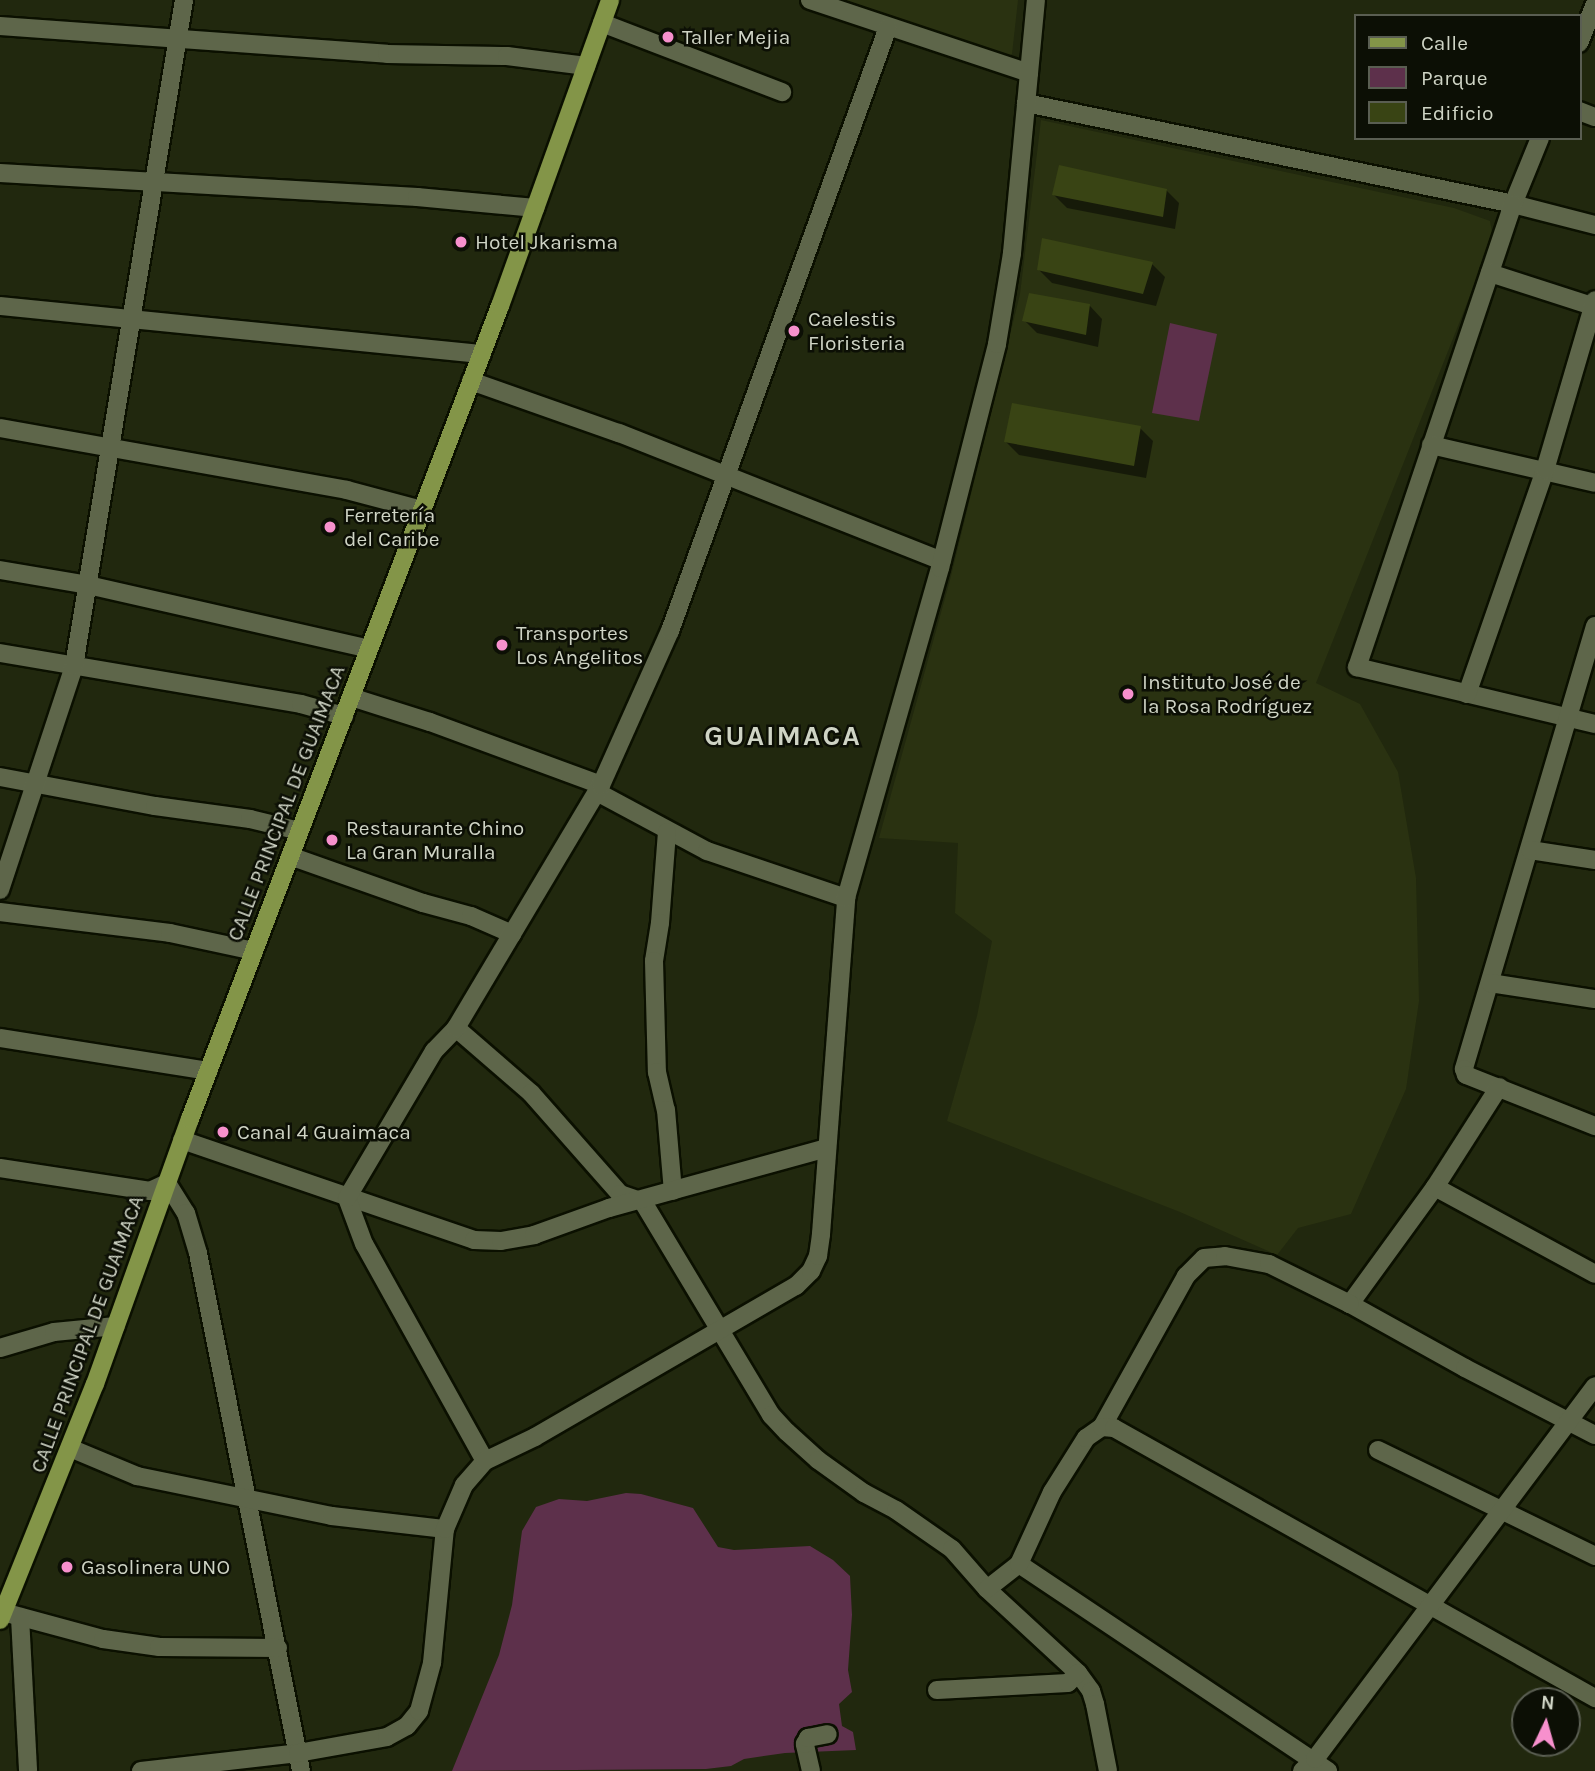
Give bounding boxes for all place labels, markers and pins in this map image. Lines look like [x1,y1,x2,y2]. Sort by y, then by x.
place label: Taller Mejia [682,24,790,50]
marker: Taller Mejia [660,29,676,45]
place label: Hotel Jkarisma [475,229,618,255]
marker: Hotel Jkarisma [453,234,469,250]
place label: Caelestis Floristeria [808,306,905,356]
marker: Caelestis Floristeria [786,323,802,339]
place label: Ferretería del Caribe [344,502,440,552]
marker: Ferretería del Caribe [322,519,338,535]
place label: Transportes Los Angelitos [516,620,643,670]
marker: Transportes Los Angelitos [494,637,510,653]
place label: Instituto José de la Rosa Rodríguez [1142,669,1312,719]
marker: Instituto José de la Rosa Rodríguez [1120,686,1136,702]
place label: Restaurante Chino La Gran Muralla [346,815,524,865]
marker: Restaurante Chino La Gran Muralla [324,832,340,848]
place label: Canal 4 Guaimaca [237,1119,411,1145]
marker: Canal 4 Guaimaca [215,1124,231,1140]
place label: Gasolinera UNO [81,1554,230,1580]
marker: Gasolinera UNO [59,1559,75,1575]

